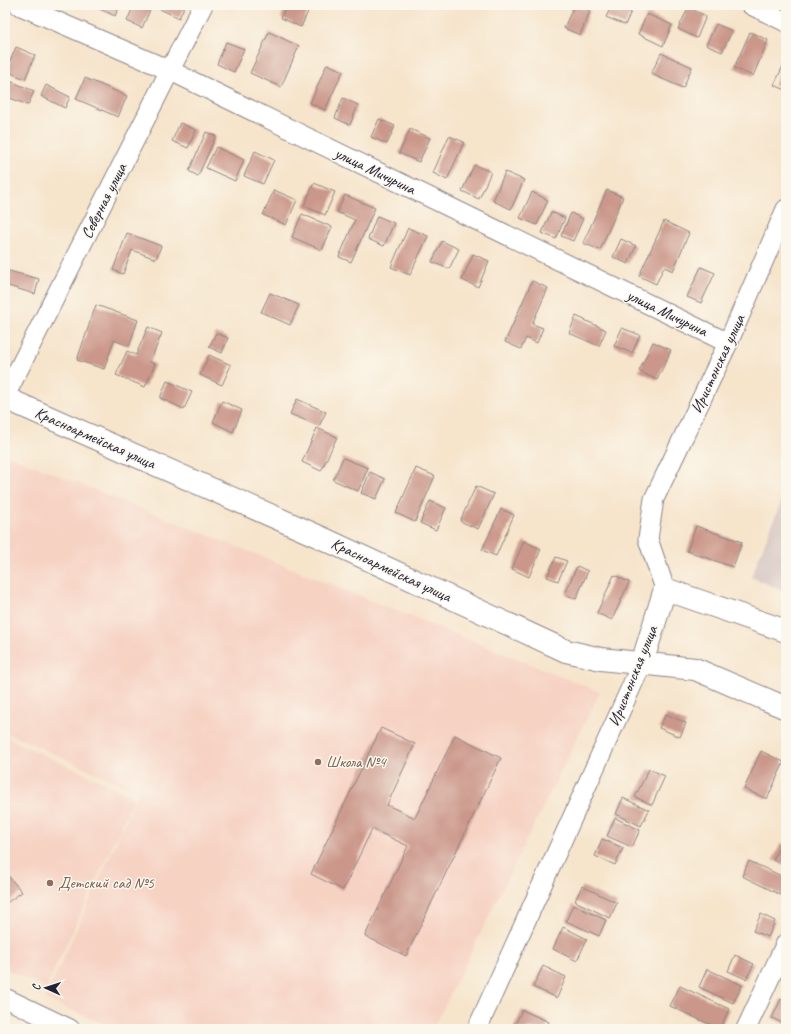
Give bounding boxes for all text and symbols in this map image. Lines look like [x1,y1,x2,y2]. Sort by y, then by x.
street label: улица Мичурина [331,143,419,199]
street label: Северная улица [77,159,132,242]
street label: улица Мичурина [623,285,711,341]
street label: Иристонская улица [686,311,750,416]
street label: Красноармейская улица [32,402,160,474]
street label: Красноармейская улица [328,534,455,607]
street label: Иристонская улица [604,622,663,729]
place label: Школа №4 [326,752,387,772]
marker: Школа №4 [313,757,323,767]
place label: Детский сад №5 [58,873,155,893]
marker: Детский сад №5 [45,878,55,888]
north arrow [26,968,66,1008]
text: С [29,983,43,991]

